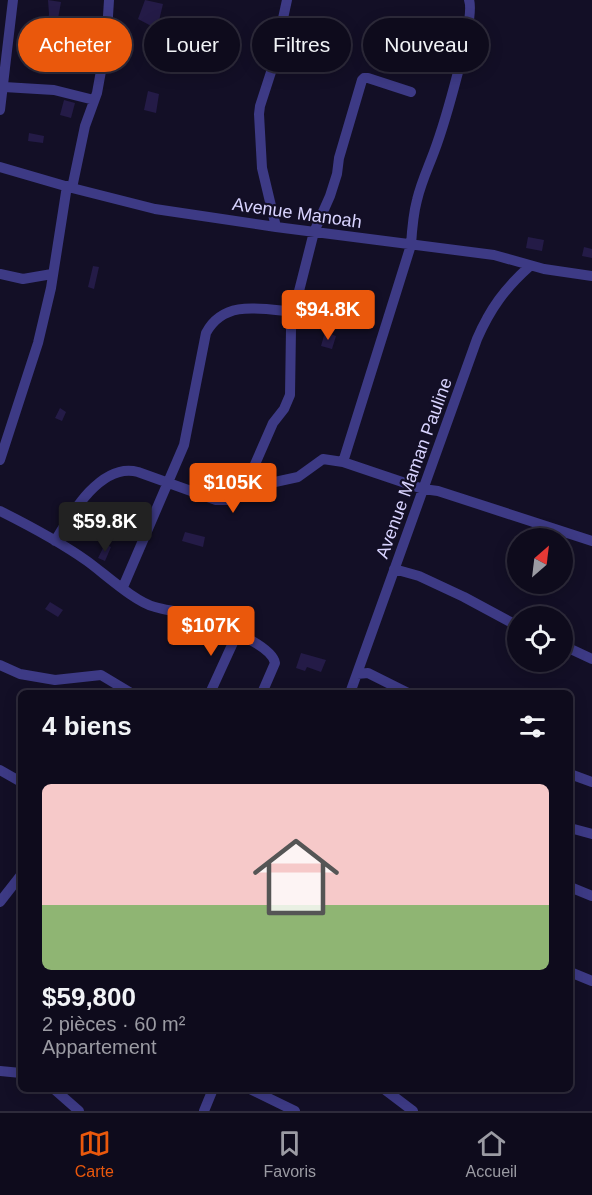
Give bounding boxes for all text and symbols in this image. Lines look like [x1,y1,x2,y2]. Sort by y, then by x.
chip: Acheter [18,18,132,72]
chip: Louer [144,18,240,72]
chip: Filtres [252,18,351,72]
chip: Nouveau [363,18,489,72]
street label: Avenue Manoah [231,194,363,232]
pin: $94.8K [279,290,377,341]
text: $94.8K [296,298,360,320]
street label: Avenue Maman Pauline [372,375,456,561]
pin: $105K [191,463,275,514]
text: $105K [204,471,262,493]
pin: $59.8K [56,502,154,553]
text: $59.8K [73,510,137,532]
north arrow [507,528,573,594]
map controls [507,528,573,672]
pin: $107K [169,606,253,657]
button: locate [507,606,573,672]
text: $107K [182,614,240,636]
icon: filters [516,710,549,743]
text: 4 biens [42,711,132,741]
icon: home [242,823,350,931]
text: $59,800 [42,982,136,1012]
text: 2 pièces · 60 m² [42,1013,185,1035]
text: Appartement [42,1036,157,1058]
tab: Carte [75,1127,114,1181]
tab: Favoris [264,1127,316,1181]
tab: Accueil [466,1127,517,1181]

